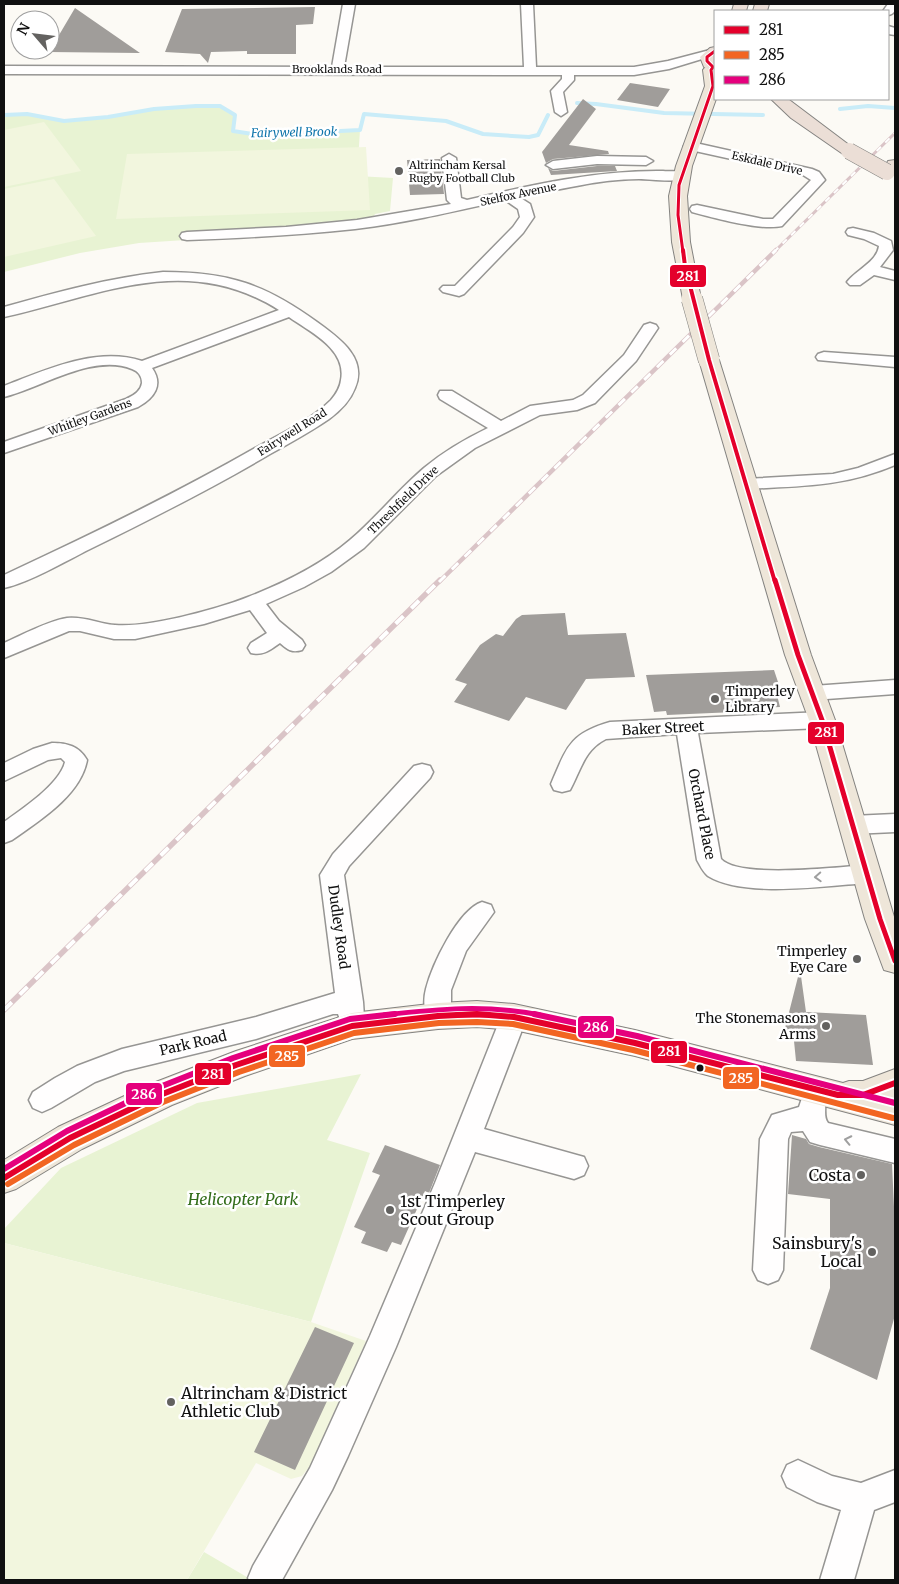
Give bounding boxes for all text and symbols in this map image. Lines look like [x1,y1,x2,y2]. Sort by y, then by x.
north arrow [10,10,60,60]
legend [714,10,889,100]
text: N [13,20,34,38]
text: 281 [759,20,783,39]
text: 285 [759,45,785,64]
street label: Brooklands Road [292,62,382,76]
text: 286 [759,70,786,89]
water label: Fairywell Brook [250,124,338,140]
street label: Eskdale Drive [730,148,804,178]
place label: Altrincham Kersal Rugby Football Club [408,158,515,185]
marker: Altrincham Kersal Rugby Football Club [393,165,405,177]
street label: Stelfox Avenue [479,179,558,209]
line badge: 281 [669,264,707,288]
text: 281 [677,267,700,285]
street label: Whitley Gardens [45,395,134,439]
street label: Fairywell Road [255,405,329,459]
street label: Threshfield Drive [365,463,441,537]
place label: Timperley Library [725,682,796,716]
marker: Timperley Library [709,693,721,705]
street label: Baker Street [621,717,705,739]
line badge: 281 [807,721,845,745]
text: 281 [815,723,838,741]
street label: Orchard Place [684,767,720,861]
one-way arrow [814,871,822,882]
street label: Dudley Road [324,884,354,971]
place label: Timperley Eye Care [777,942,848,976]
marker: Timperley Eye Care [851,953,863,965]
place label: The Stonemasons Arms [696,1009,816,1043]
line badge: 286 [577,1015,615,1039]
text: 286 [583,1018,609,1036]
marker: The Stonemasons Arms [820,1020,832,1032]
street label: Park Road [158,1026,229,1059]
line badge: 281 [650,1040,688,1064]
text: 281 [658,1042,681,1060]
line badge: 285 [268,1044,306,1068]
text: 285 [275,1047,299,1065]
line badge: 281 [194,1062,232,1086]
unlabelled marker [695,1063,705,1073]
text: 281 [202,1065,225,1083]
line badge: 285 [722,1066,760,1090]
text: 285 [729,1069,753,1087]
line badge: 286 [125,1082,163,1106]
text: 286 [131,1085,157,1103]
one-way arrow [843,1136,852,1146]
place label: Costa [809,1165,851,1185]
marker: Costa [855,1169,867,1181]
park label: Helicopter Park [187,1189,298,1209]
place label: 1st Timperley Scout Group [400,1191,506,1229]
marker: 1st Timperley Scout Group [384,1204,396,1216]
place label: Sainsbury's Local [772,1233,862,1271]
marker: Sainsbury's Local [866,1246,878,1258]
place label: Altrincham & District Athletic Club [180,1383,348,1421]
marker: Altrincham & District Athletic Club [165,1396,177,1408]

